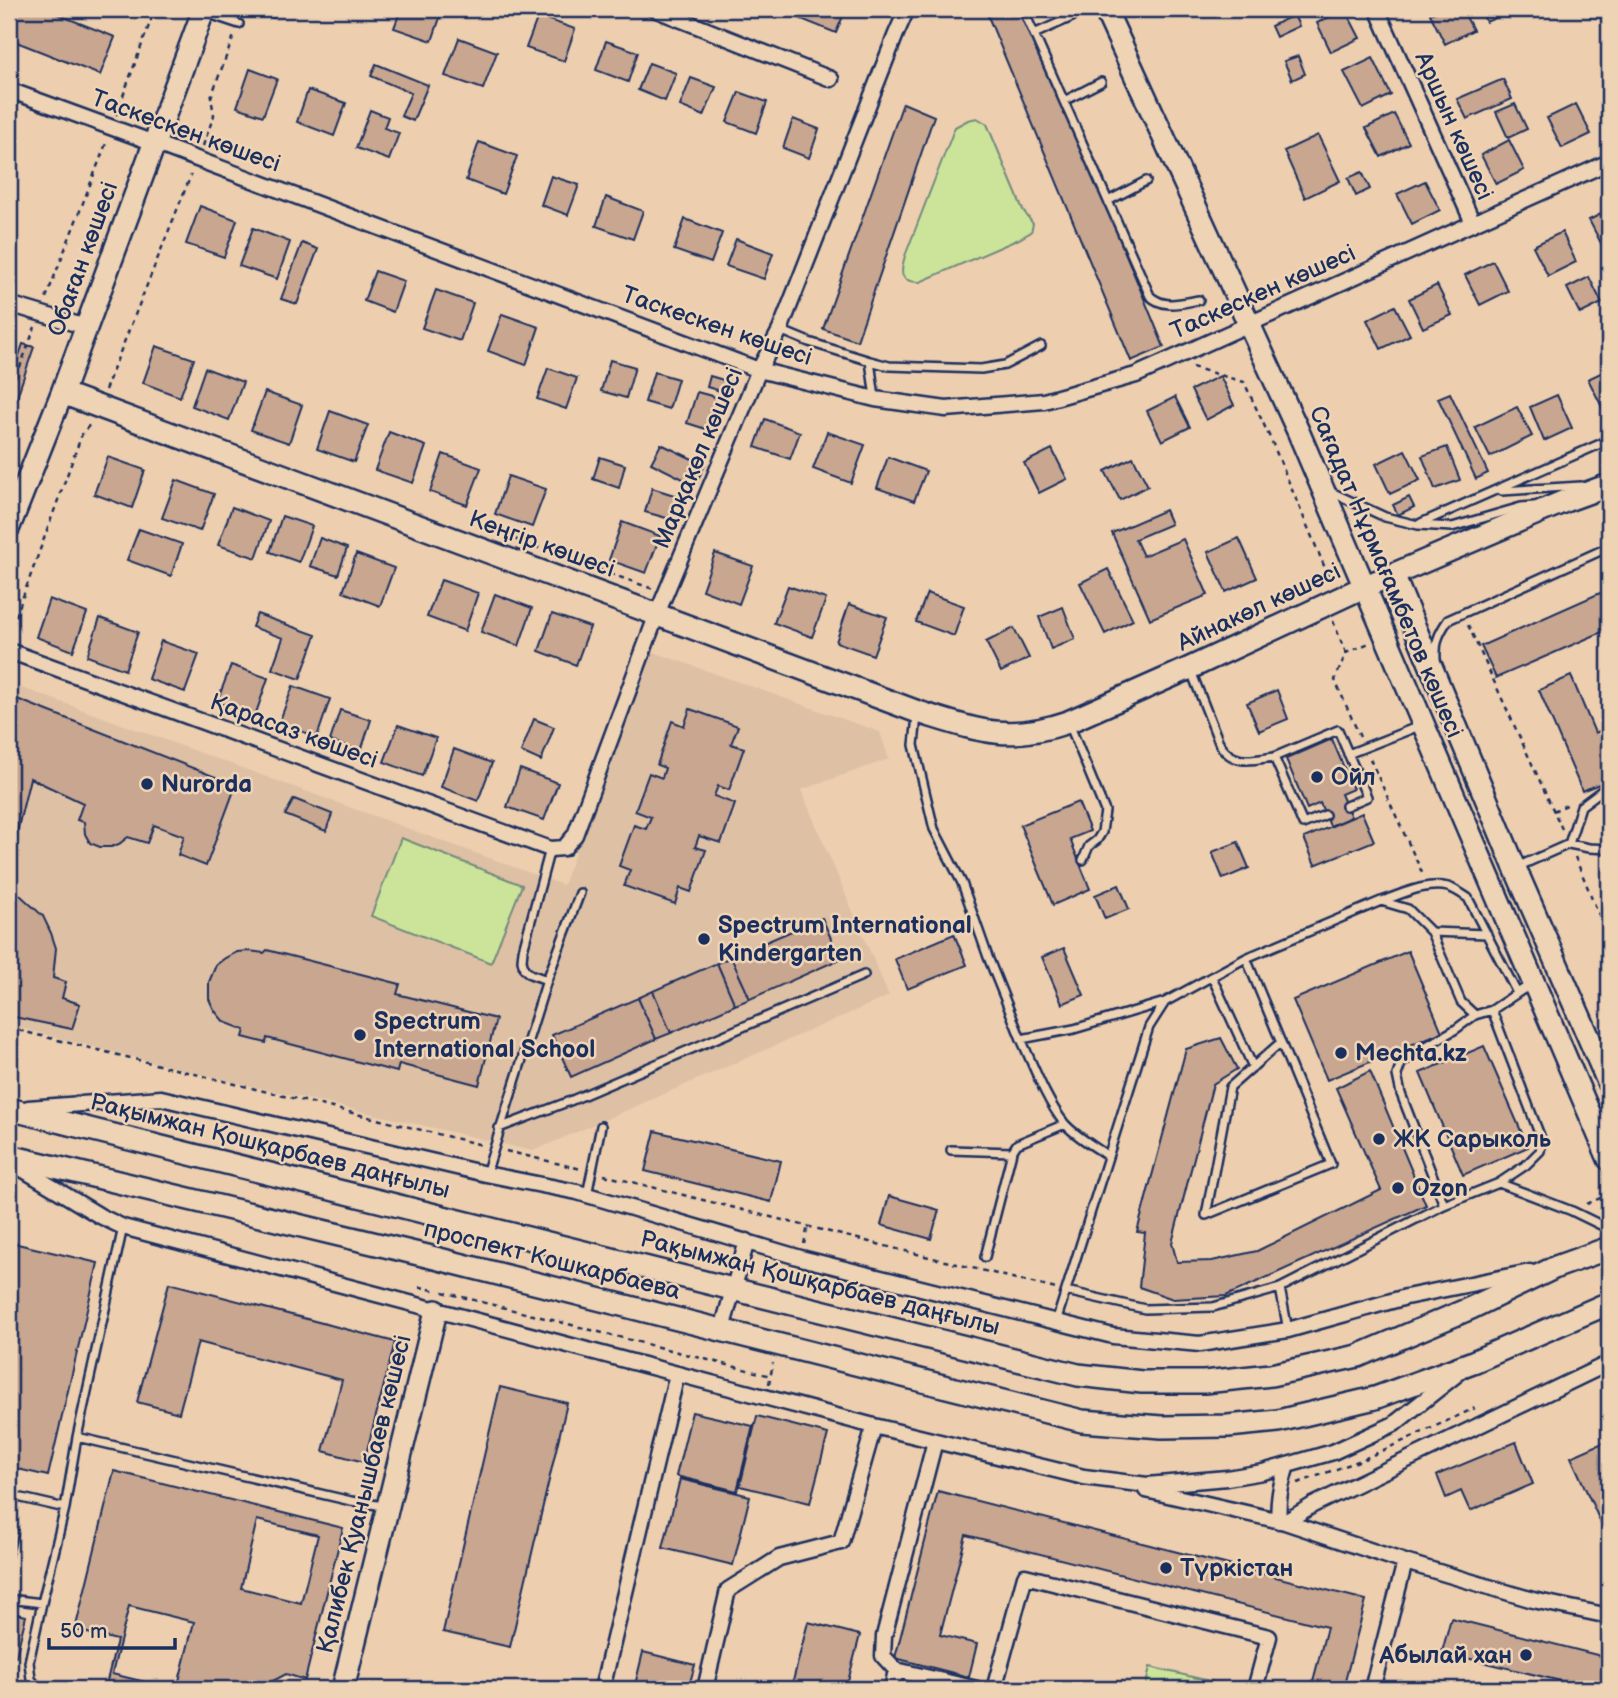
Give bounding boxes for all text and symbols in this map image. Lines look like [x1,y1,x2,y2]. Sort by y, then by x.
street label: Аршын көшесі [1408,46,1500,205]
street label: Таскескен көшесі [87,83,285,179]
street label: Обаған көшесі [42,178,124,340]
street label: Таскескен көшесі [1166,238,1360,346]
street label: Таскескен көшесі [618,280,816,372]
street label: Марқакөл көшесі [647,363,749,553]
street label: Сағадат Нұрмағамбетов көшесі [1303,402,1469,742]
street label: Кеңгір көшесі [465,504,619,584]
street label: Айнакөл көшесі [1172,556,1345,658]
street label: Қарасаз көшесі [206,687,382,775]
place label: Ойл [1331,763,1376,792]
marker: Ойл [1309,769,1325,785]
place label: Nurorda [161,770,252,799]
marker: Nurorda [139,776,155,792]
place label: Spectrum International Kindergarten [718,911,972,968]
marker: Spectrum International Kindergarten [696,931,712,947]
place label: Spectrum International School [374,1007,595,1064]
marker: Spectrum International School [352,1027,368,1043]
place label: Mechta.kz [1355,1039,1467,1068]
marker: Mechta.kz [1333,1045,1349,1061]
street label: Рақымжан Қошқарбаев даңғылы [87,1087,453,1205]
place label: ЖК Сарыколь [1393,1125,1552,1154]
marker: ЖК Сарыколь [1371,1131,1387,1147]
place label: Ozon [1412,1174,1468,1203]
marker: Ozon [1390,1180,1406,1196]
street label: проспект Кошкарбаева [421,1214,683,1306]
street label: Рақымжан Қошқарбаев даңғылы [637,1224,1003,1342]
street label: Қалибек Қуанышбаев көшесі [310,1332,418,1656]
place label: Түркістан [1180,1554,1293,1583]
marker: Түркістан [1158,1560,1174,1576]
scale bar [49,1607,175,1651]
text: 50 m [60,1619,107,1644]
place label: Абылай хан [1378,1641,1512,1670]
marker: Абылай хан [1518,1647,1534,1663]

